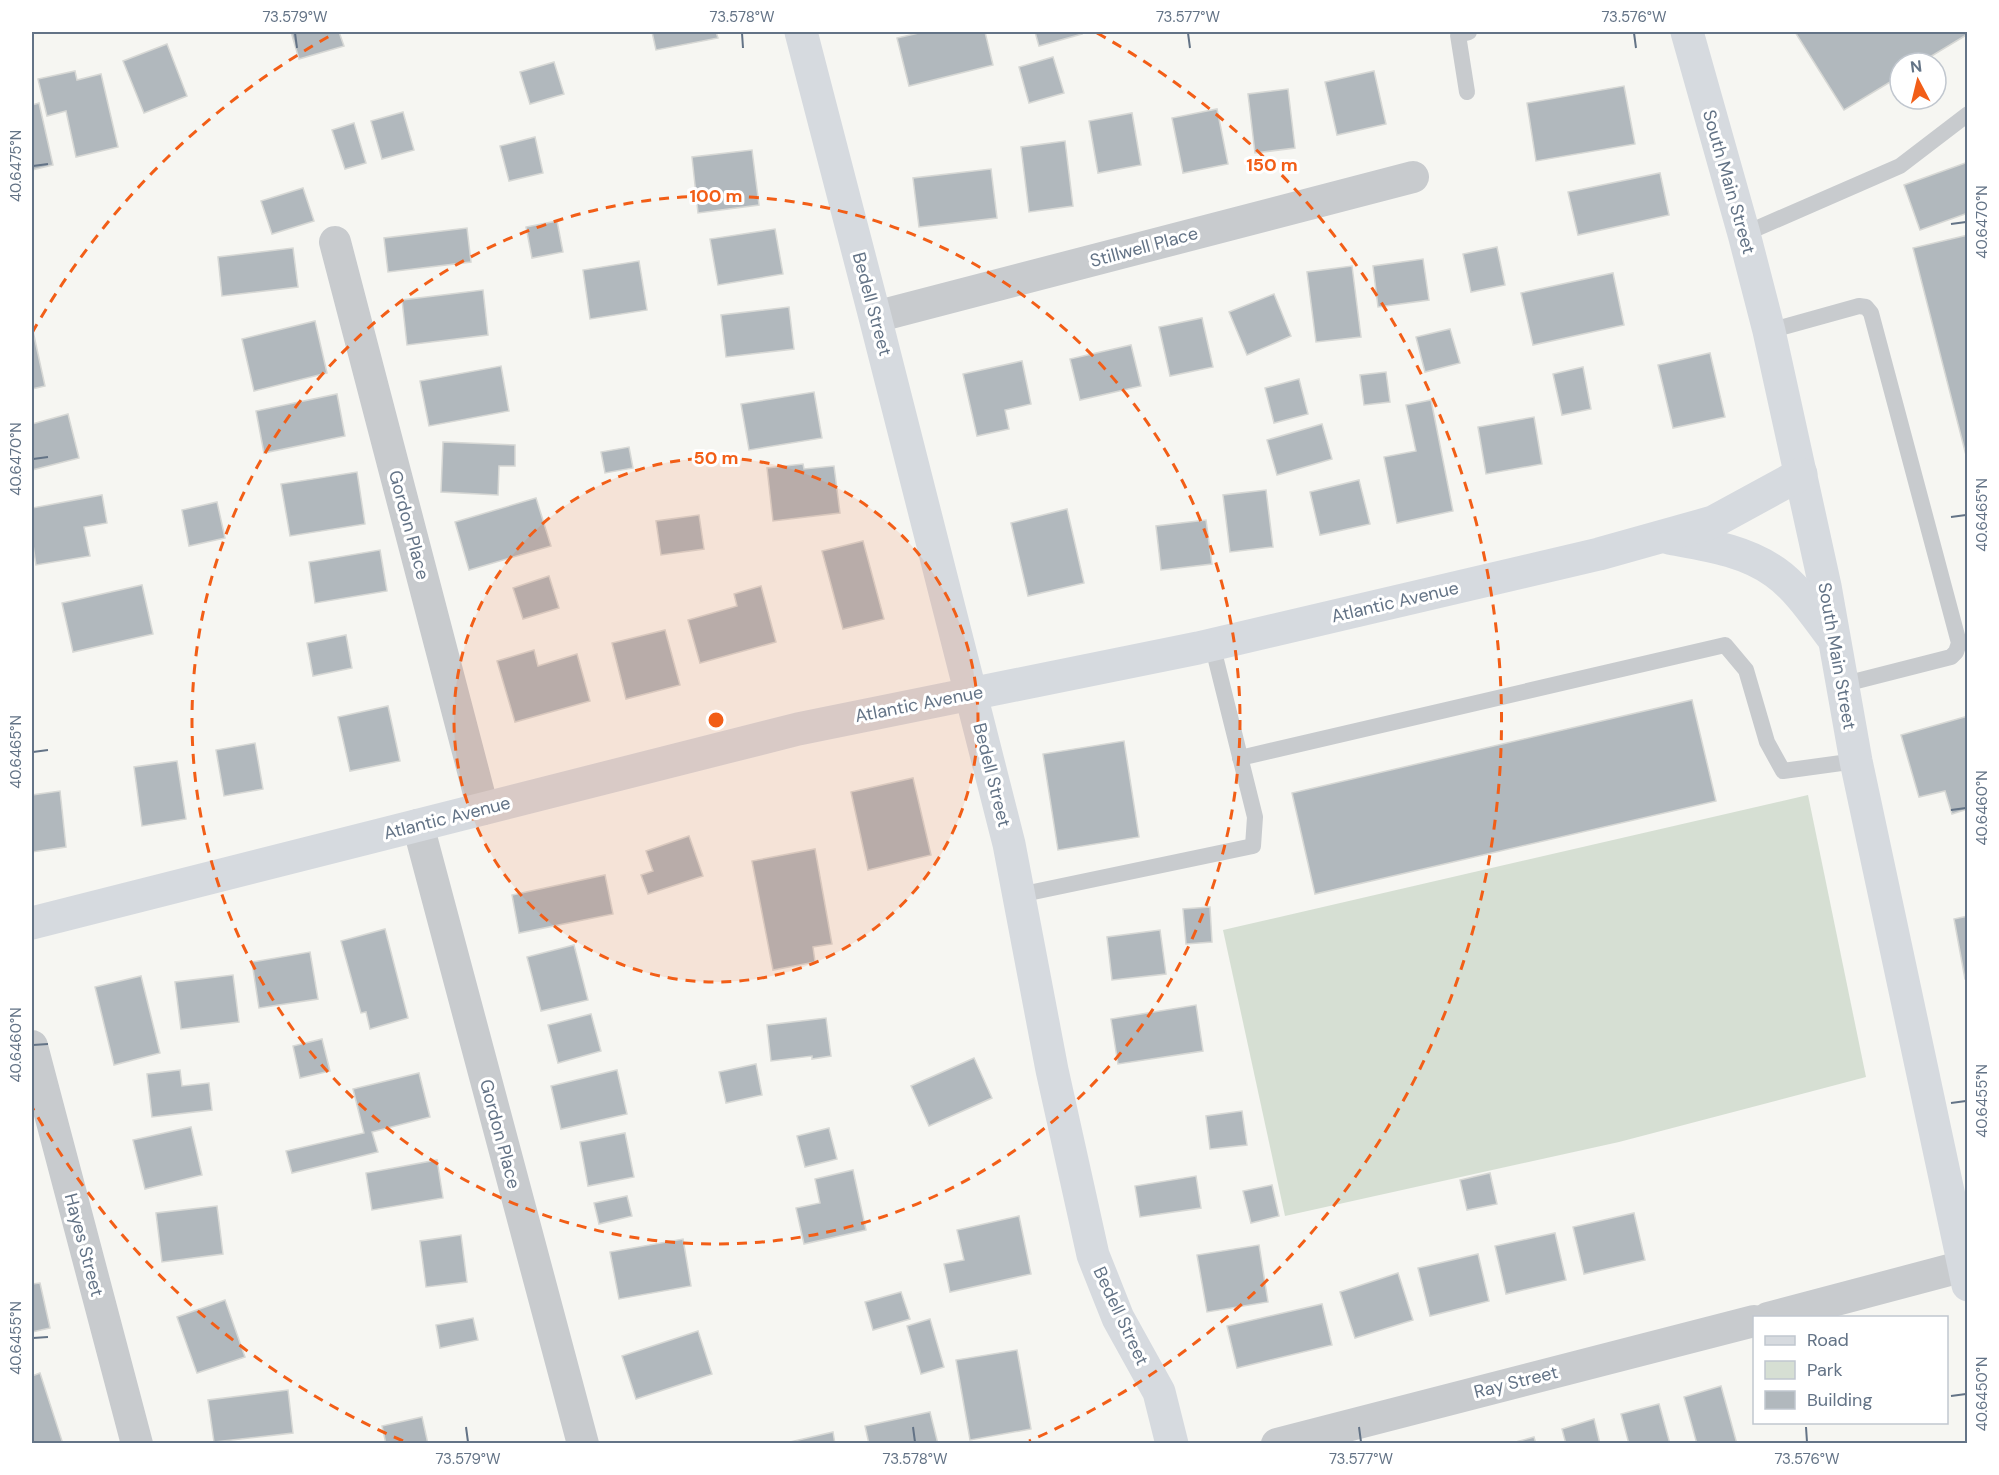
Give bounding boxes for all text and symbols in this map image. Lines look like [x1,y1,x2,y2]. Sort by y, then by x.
text: 73.579°W [262,7,328,27]
text: 73.578°W [710,7,775,27]
text: 73.577°W [1156,7,1220,27]
text: 73.576°W [1601,7,1667,27]
north arrow [1888,51,1948,111]
text: N [1909,55,1923,78]
street label: South Main Street [1697,107,1761,257]
text: 40.6475°N [6,130,26,202]
text: 150 m [1246,153,1298,177]
text: 100 m [689,184,743,208]
text: 40.6470°N [1972,185,1992,259]
street label: Stillwell Place [1087,221,1201,273]
street label: Bedell Street [847,249,897,359]
text: 40.6470°N [6,422,26,496]
text: 50 m [693,446,739,470]
street label: Gordon Place [383,468,435,582]
text: 40.6465°N [1972,478,1992,552]
street label: Atlantic Avenue [1329,576,1461,628]
street label: South Main Street [1812,581,1862,731]
street label: Atlantic Avenue [853,680,985,728]
centre of rings [706,710,726,730]
text: 40.6465°N [6,715,26,789]
street label: Bedell Street [967,720,1017,830]
text: 40.6460°N [1972,770,1992,846]
street label: Atlantic Avenue [381,791,513,845]
text: 40.6460°N [6,1007,26,1083]
text: 40.6455°N [1972,1064,1992,1138]
street label: Gordon Place [474,1077,526,1191]
street label: Hayes Street [59,1191,109,1299]
street label: Bedell Street [1088,1263,1154,1369]
text: 40.6455°N [6,1301,26,1375]
legend [1753,1316,1948,1424]
text: Road [1807,1328,1849,1352]
text: 40.6450°N [1972,1357,1992,1431]
text: Park [1807,1358,1843,1382]
street label: Ray Street [1471,1360,1561,1404]
text: Building [1807,1388,1872,1412]
text: 73.579°W [435,1449,501,1469]
text: 73.578°W [883,1449,948,1469]
text: 73.577°W [1329,1449,1393,1469]
text: 73.576°W [1774,1449,1840,1469]

